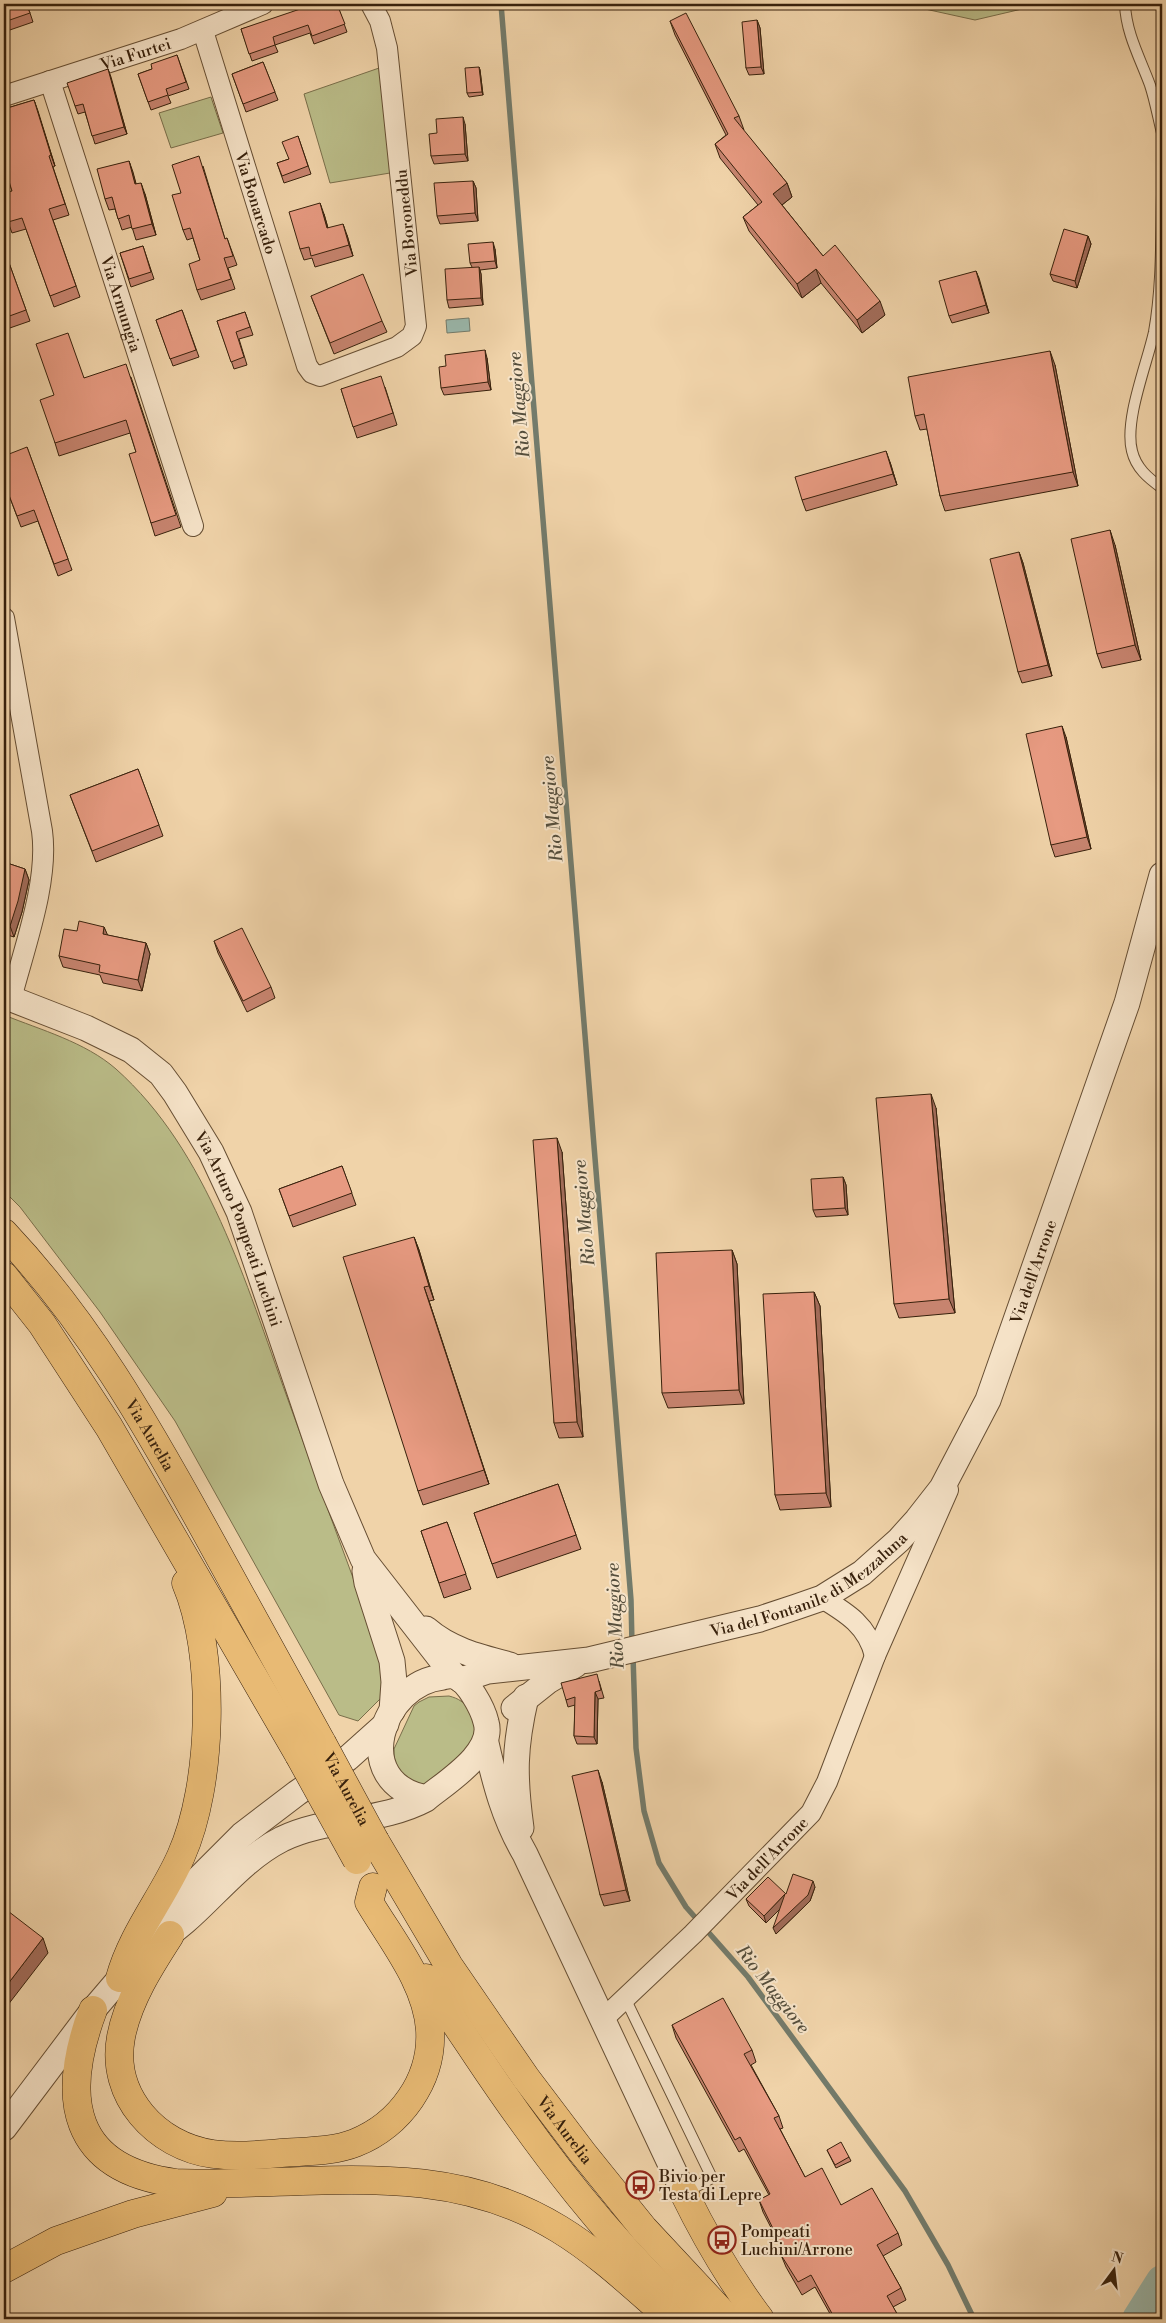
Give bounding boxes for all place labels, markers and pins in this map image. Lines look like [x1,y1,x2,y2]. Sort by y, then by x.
place label: Bivio per Testa di Lepre [658,2167,762,2205]
bus stop icon: Bivio per Testa di Lepre [625,2170,655,2200]
place label: Pompeati Luchini/Arrone [741,2222,853,2260]
bus stop icon: Pompeati Luchini/Arrone [707,2225,737,2255]

